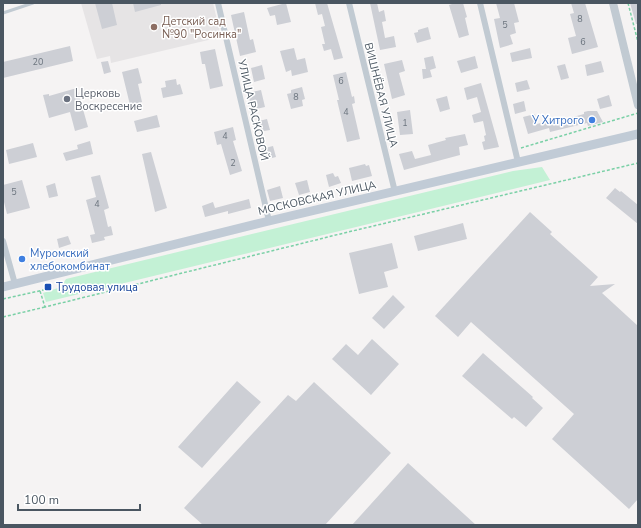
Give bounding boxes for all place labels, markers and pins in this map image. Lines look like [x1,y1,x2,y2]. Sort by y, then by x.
place label: Детский сад №90 "Росинка" [162,14,241,42]
marker: Детский сад №90 "Росинка" [149,22,159,32]
place label: Церковь Воскресение [75,86,142,114]
marker: Церковь Воскресение [62,94,72,104]
place label: У Хитрого [531,113,584,128]
marker: У Хитрого [587,115,597,125]
place label: Муромский хлебокомбинат [30,246,110,274]
marker: Муромский хлебокомбинат [17,254,27,264]
place label: Трудовая улица [56,280,138,295]
marker: Трудовая улица [43,282,53,292]

